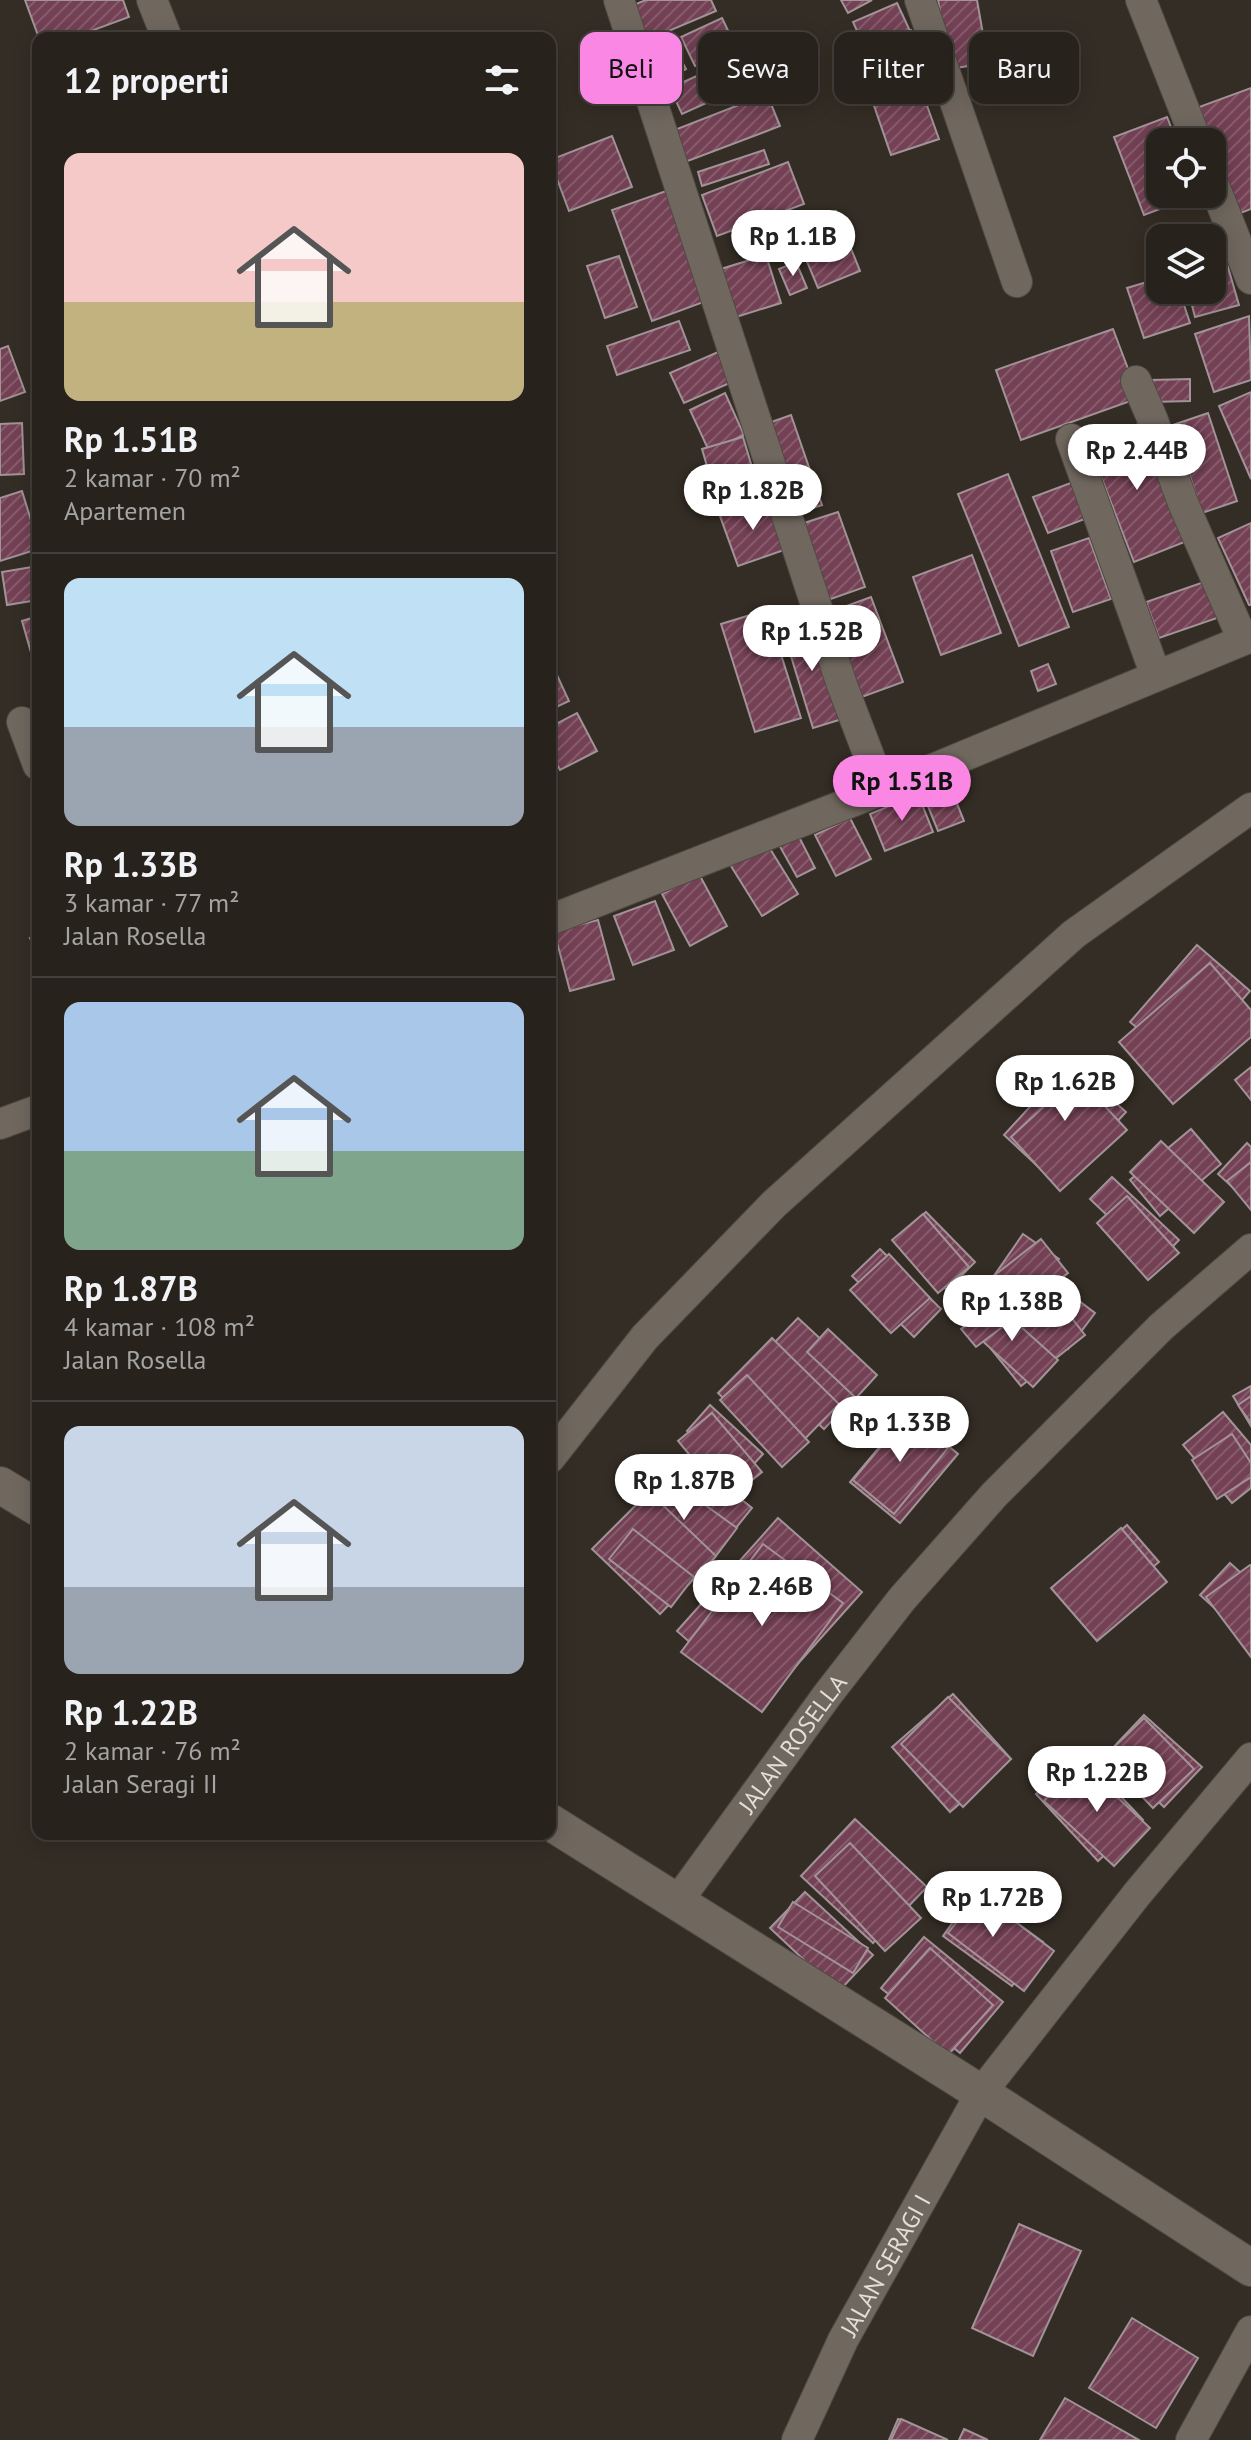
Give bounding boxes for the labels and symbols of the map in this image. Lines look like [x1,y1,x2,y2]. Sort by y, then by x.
pin: Rp 1.1B [719,210,867,278]
pin: Rp 2.44B [1054,424,1220,492]
pin: Rp 1.82B [670,464,836,532]
pin: Rp 1.52B [729,605,895,673]
pin: Rp 1.51B [819,755,985,823]
pin: Rp 1.62B [982,1055,1148,1123]
pin: Rp 1.38B [929,1275,1095,1343]
pin: Rp 1.33B [817,1396,983,1464]
pin: Rp 1.87B [601,1454,767,1522]
pin: Rp 2.46B [679,1560,845,1628]
street label: JALAN ROSELLA [731,1668,853,1820]
pin: Rp 1.22B [1014,1746,1180,1814]
pin: Rp 1.72B [910,1871,1076,1939]
street label: JALAN SERAGI I [832,2188,937,2342]

